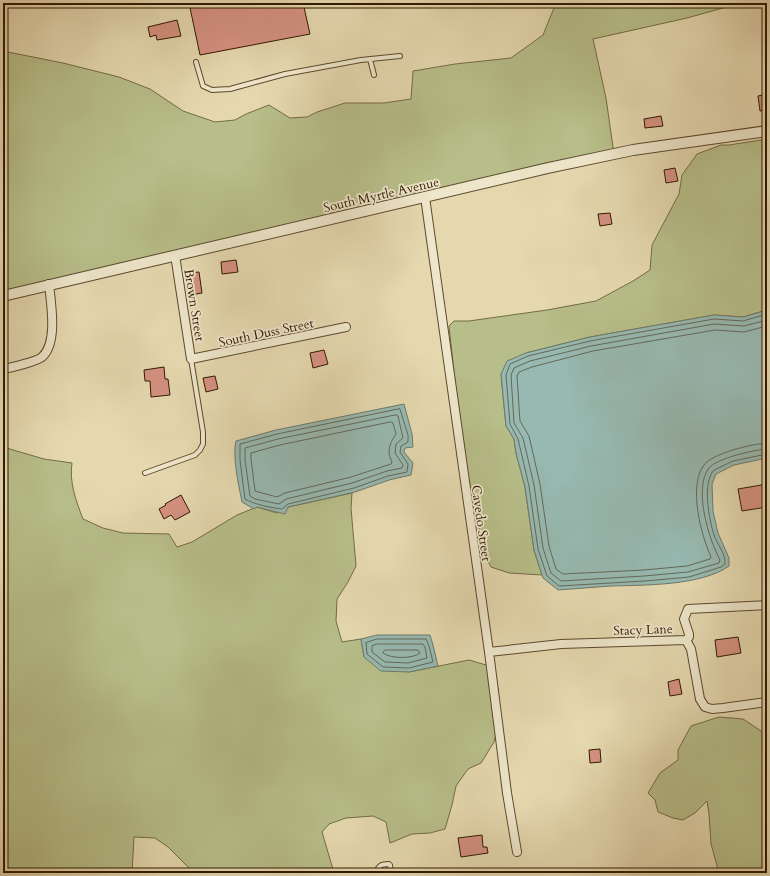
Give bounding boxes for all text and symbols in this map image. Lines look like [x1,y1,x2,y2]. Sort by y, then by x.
street label: South Myrtle Avenue [322,173,441,217]
street label: Brown Street [179,268,209,343]
street label: South Duss Street [217,314,315,352]
street label: Cavedo Street [467,484,495,562]
street label: Stacy Lane [613,620,673,640]

